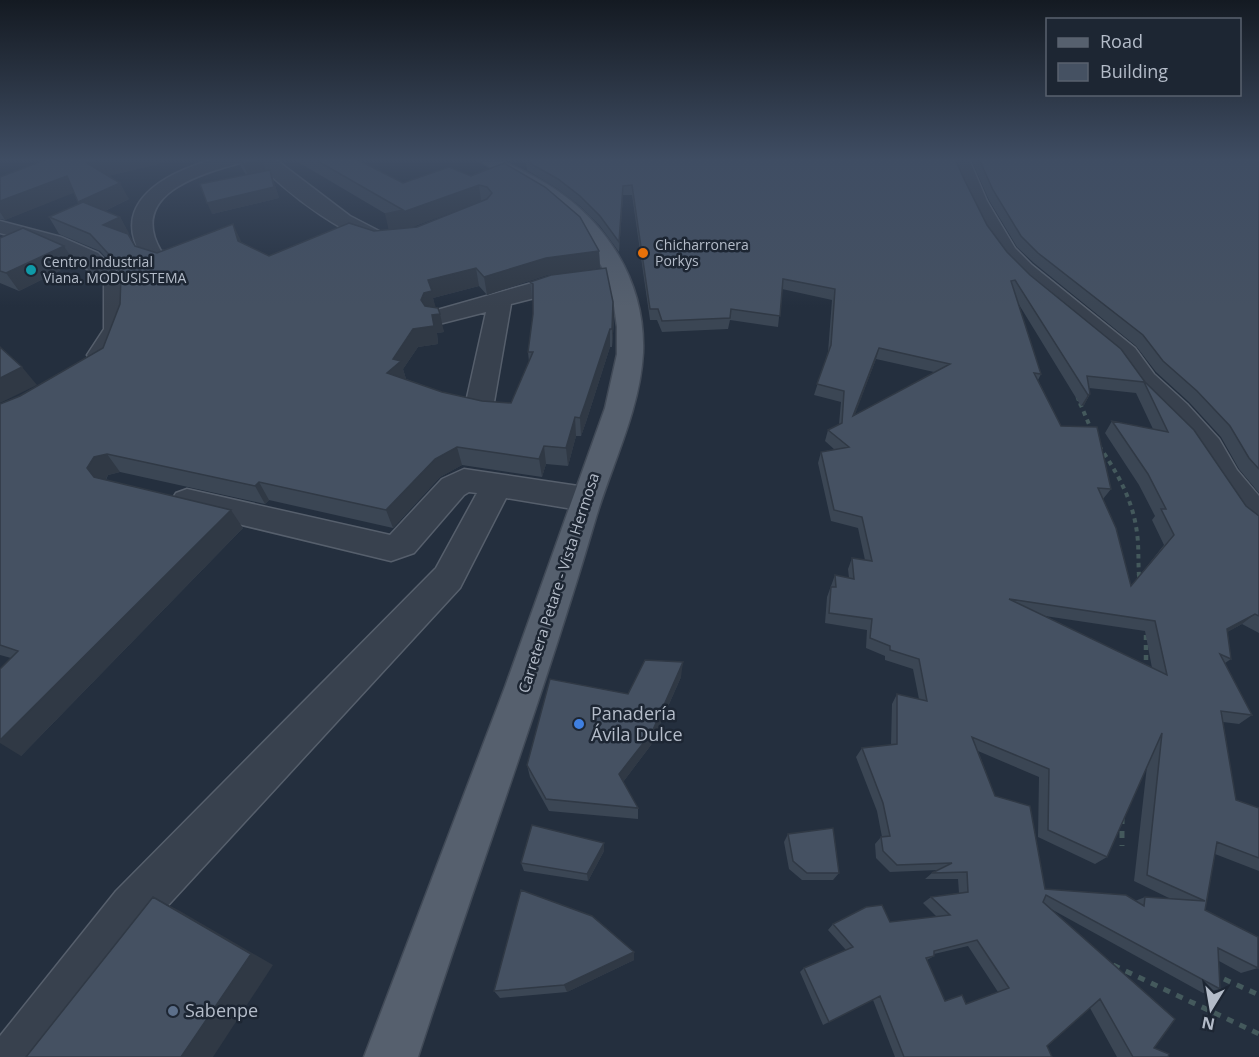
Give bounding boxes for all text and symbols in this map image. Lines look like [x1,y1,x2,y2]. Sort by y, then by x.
legend [1046,18,1241,96]
text: Road [1100,29,1143,53]
text: Building [1100,59,1168,83]
place label: Chicharronera Porkys [655,235,749,270]
marker: Chicharronera Porkys [636,246,650,260]
place label: Centro Industrial Viana. MODUSISTEMA [43,252,187,287]
marker: Centro Industrial Viana. MODUSISTEMA [24,263,38,277]
street label: Carretera Petare - Vista Hermosa [513,470,603,695]
place label: Panadería Ávila Dulce [591,701,683,746]
marker: Panadería Ávila Dulce [572,717,586,731]
north arrow [1181,979,1241,1039]
place label: Sabenpe [185,998,258,1022]
marker: Sabenpe [166,1004,180,1018]
text: N [1200,1012,1217,1036]

